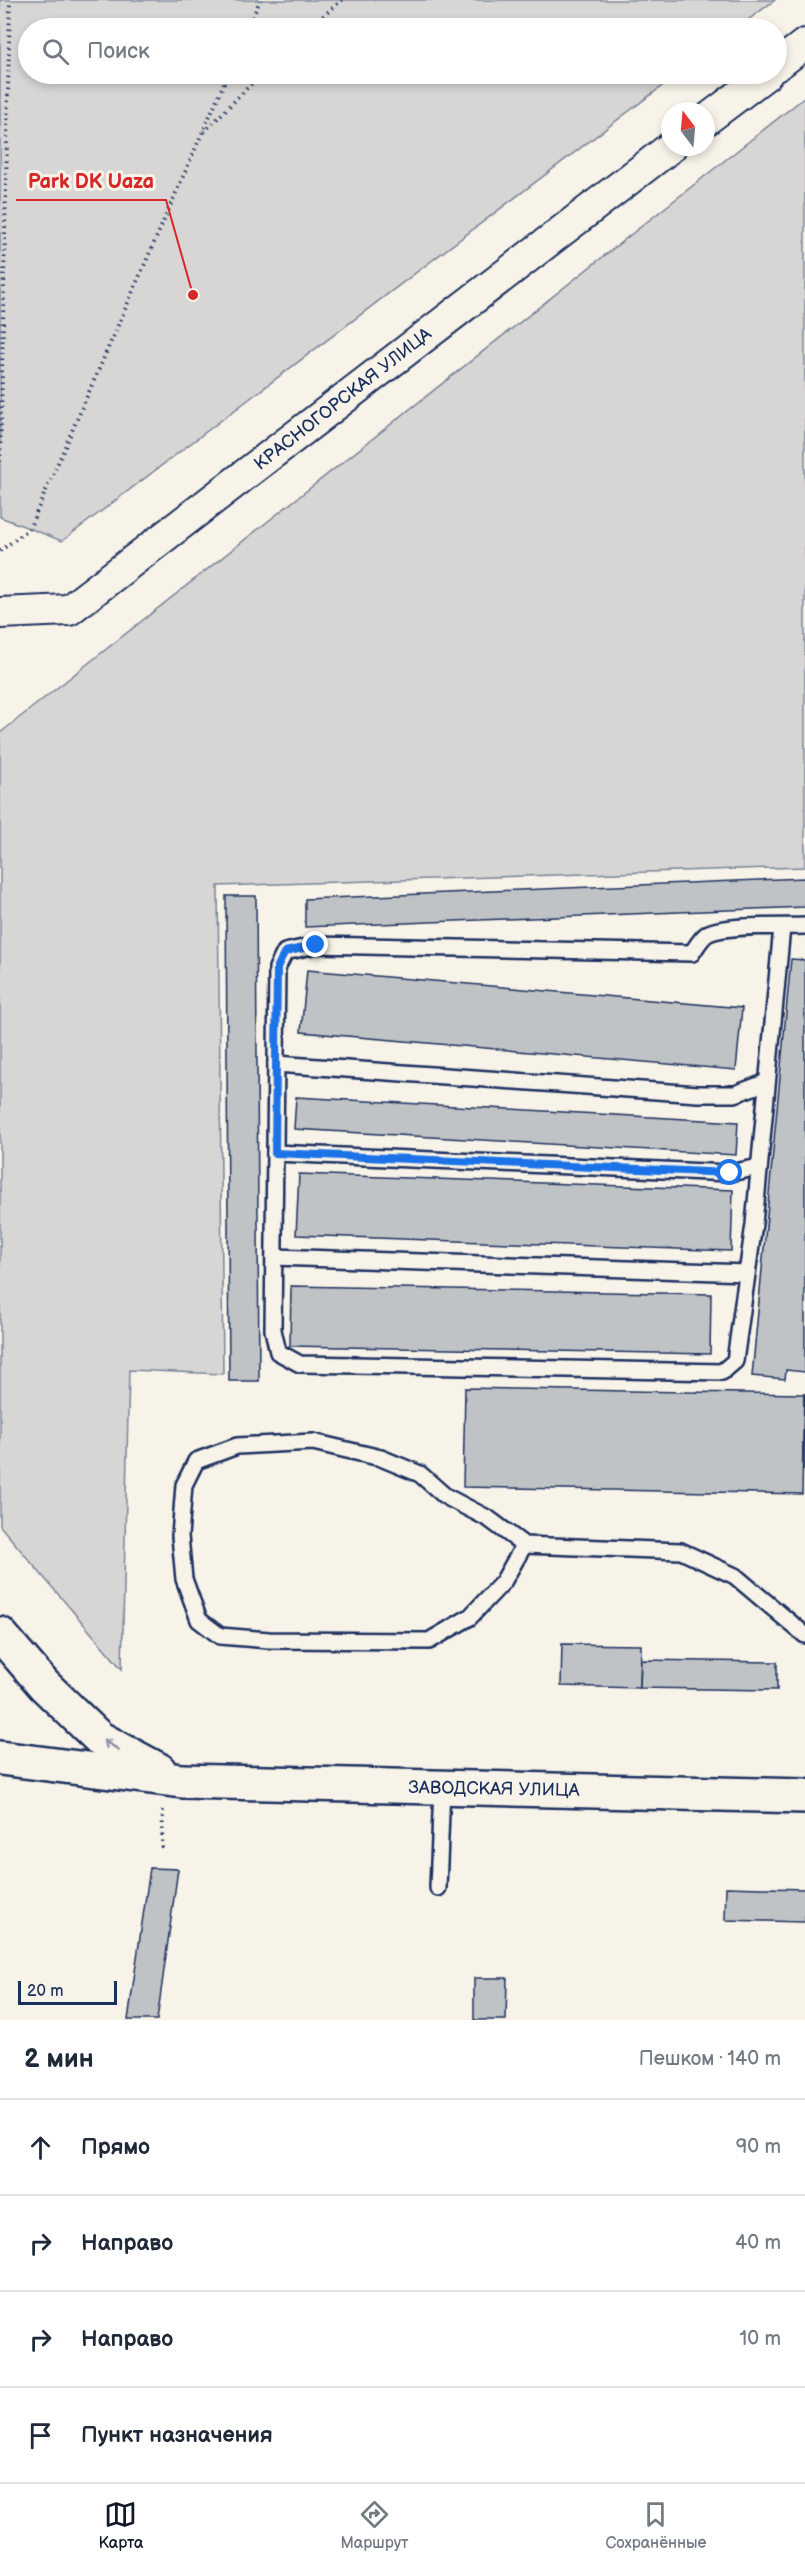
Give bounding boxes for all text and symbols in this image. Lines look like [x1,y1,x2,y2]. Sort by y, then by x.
search box [18,18,787,84]
icon: search [39,35,72,68]
text: Поиск [87,38,150,65]
north arrow [661,102,715,156]
callout: Park DK Uaza [16,162,166,200]
text: Park DK Uaza [28,170,154,194]
street label: КРАСНОГОРСКАЯ УЛИЦА [250,323,436,475]
route end [302,931,328,957]
route start [716,1159,742,1185]
one-way arrow [103,1739,120,1751]
street label: ЗАВОДСКАЯ УЛИЦА [408,1777,580,1801]
scale bar [18,1978,117,2006]
text: 20 m [27,1982,63,2001]
text: 2 мин [24,2044,94,2075]
text: Пешком · 140 m [639,2047,781,2071]
icon: ahead [24,2131,57,2164]
text: Прямо [81,2134,150,2161]
text: 90 m [736,2135,781,2159]
icon: right [24,2227,57,2260]
text: Направо [81,2230,173,2257]
text: 40 m [735,2231,781,2255]
icon: right [24,2323,57,2356]
text: Направо [81,2326,173,2353]
text: 10 m [740,2327,781,2351]
icon: arrive [24,2419,57,2452]
text: Пункт назначения [81,2422,273,2449]
tab: Карта [98,2498,144,2553]
tab: Маршрут [340,2498,408,2553]
tab: Сохранённые [605,2498,707,2553]

